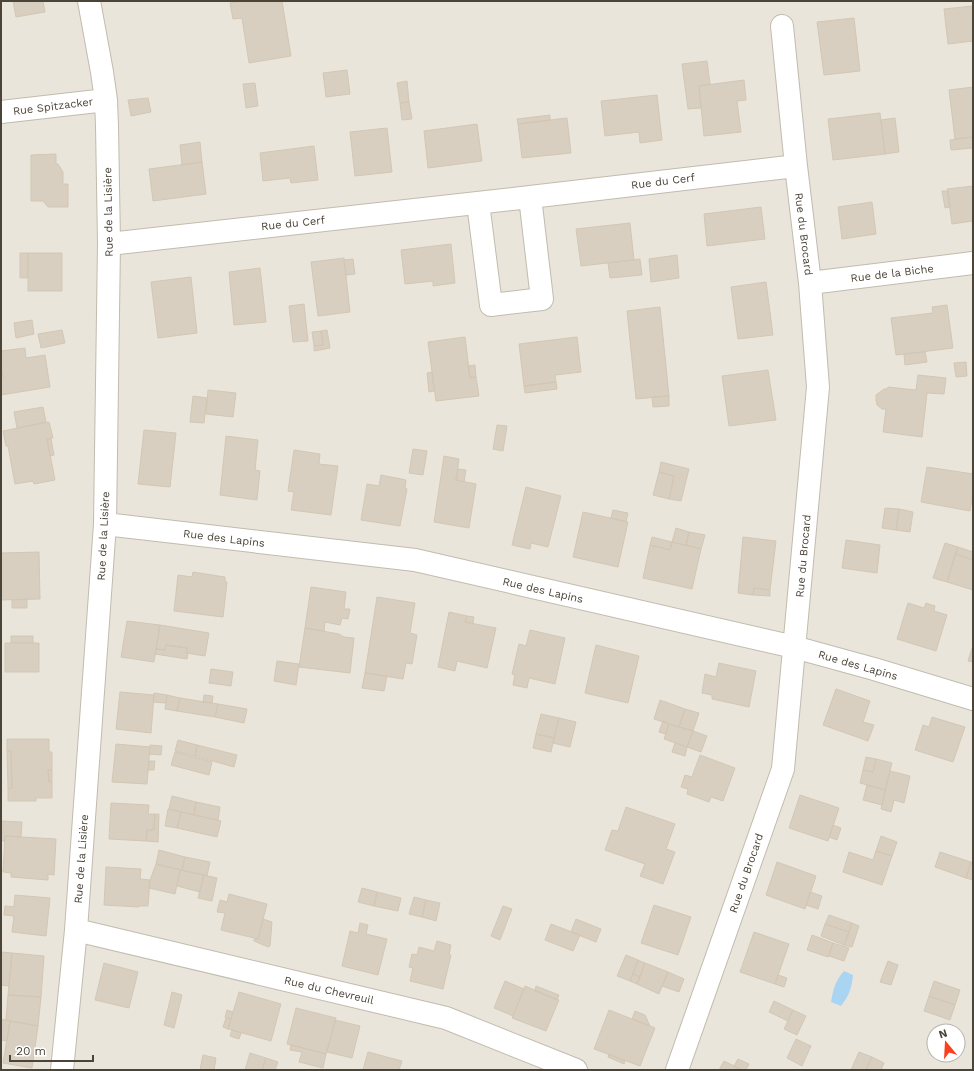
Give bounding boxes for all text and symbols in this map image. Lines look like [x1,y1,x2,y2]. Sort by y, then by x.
street label: Rue Spitzacker [12,95,94,118]
street label: Rue de la Lisière [101,167,116,257]
street label: Rue du Cerf [630,171,696,192]
street label: Rue du Brocard [792,192,815,276]
street label: Rue du Cerf [260,214,326,233]
street label: Rue de la Biche [850,262,934,285]
street label: Rue de la Lisière [95,491,112,581]
street label: Rue du Brocard [793,514,814,598]
street label: Rue des Lapins [182,527,266,550]
street label: Rue des Lapins [501,575,585,606]
street label: Rue des Lapins [817,648,899,683]
street label: Rue de la Lisière [72,814,91,904]
street label: Rue du Brocard [727,832,766,915]
street label: Rue du Chevreuil [283,974,376,1007]
north arrow [926,1023,966,1063]
text: N [937,1027,949,1041]
scale bar [10,1037,93,1063]
text: 20 m [16,1044,46,1058]

